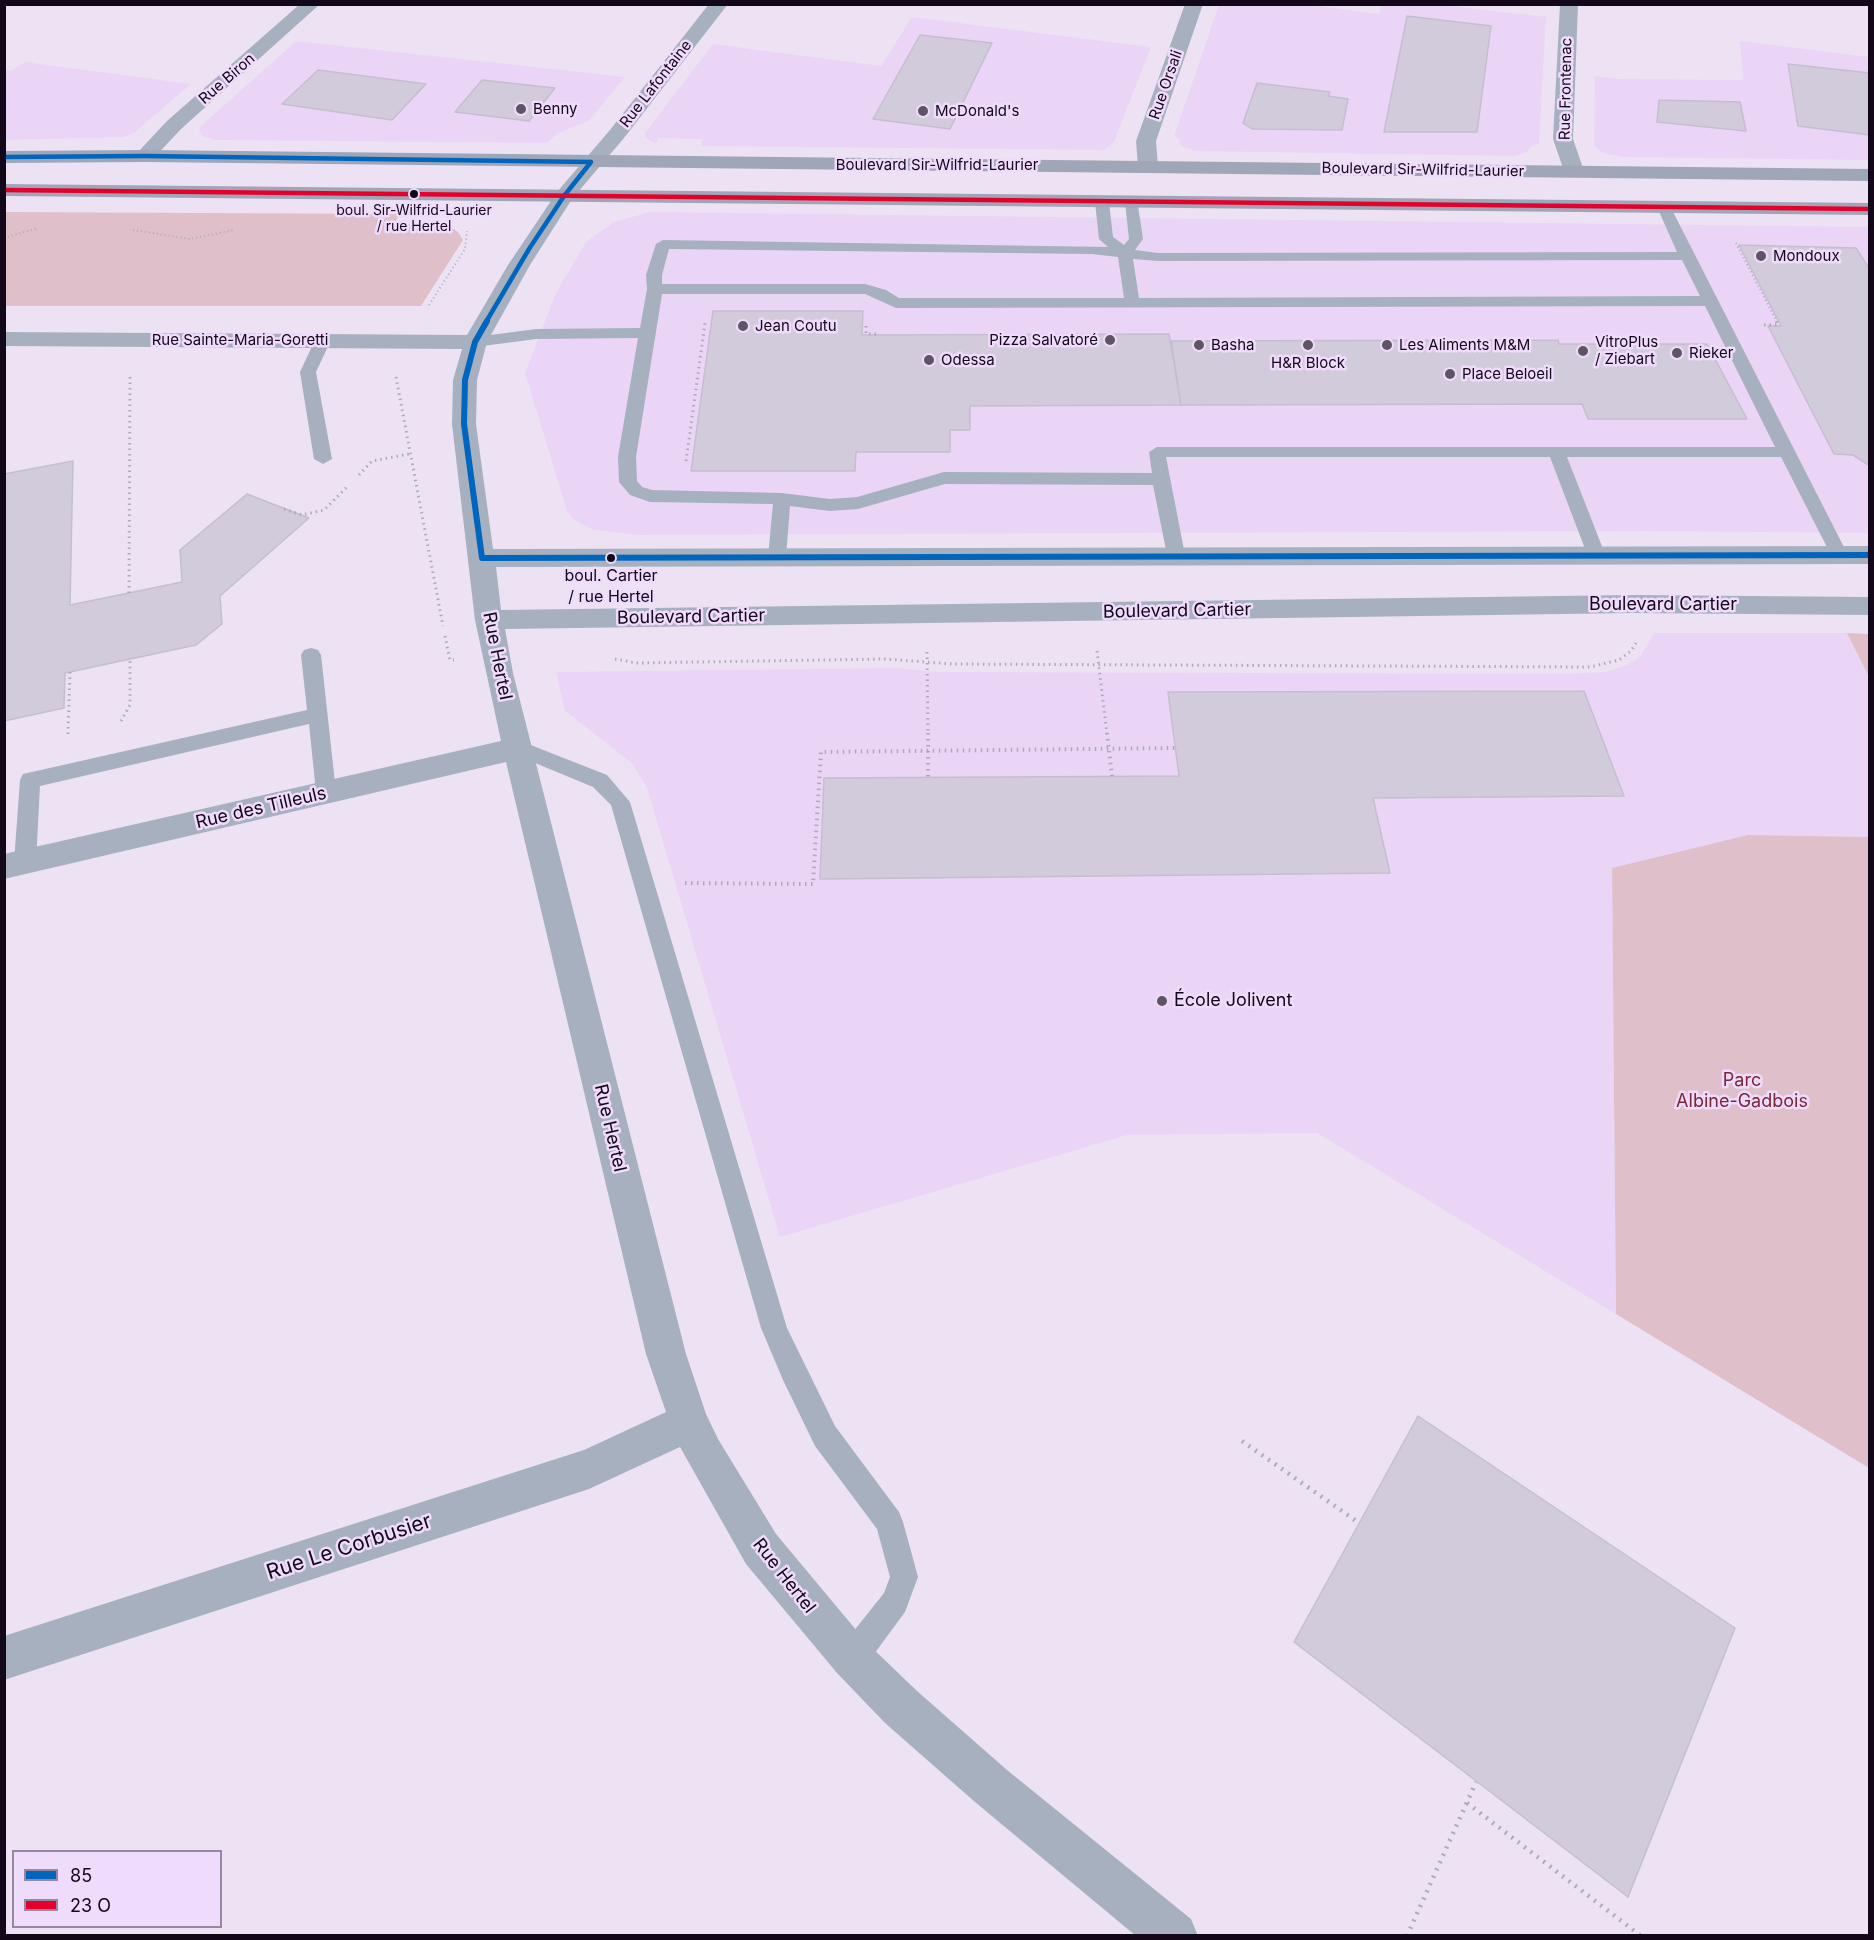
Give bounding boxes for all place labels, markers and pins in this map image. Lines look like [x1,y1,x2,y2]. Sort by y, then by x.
place label: Benny [533,100,577,118]
marker: Benny [514,102,528,116]
place label: McDonald's [935,102,1019,120]
marker: McDonald's [916,104,930,118]
marker: boul. Sir-Wilfrid-Laurier / rue Hertel [408,188,420,200]
place label: boul. Sir-Wilfrid-Laurier / rue Hertel [336,203,492,236]
place label: Mondoux [1773,247,1840,265]
marker: Mondoux [1754,249,1768,263]
place label: Jean Coutu [755,317,837,335]
marker: Jean Coutu [736,319,750,333]
place label: Pizza Salvatoré [989,331,1098,349]
marker: Pizza Salvatoré [1103,333,1117,347]
place label: VitroPlus / Ziebart [1595,333,1658,368]
place label: Basha [1211,336,1254,354]
place label: Les Aliments M&M [1399,336,1530,354]
marker: Basha [1192,338,1206,352]
marker: H&R Block [1301,338,1315,352]
marker: Les Aliments M&M [1380,338,1394,352]
marker: VitroPlus / Ziebart [1576,344,1590,358]
place label: Rieker [1689,344,1733,362]
marker: Rieker [1670,346,1684,360]
place label: Odessa [941,351,995,369]
marker: Odessa [922,353,936,367]
place label: H&R Block [1271,354,1345,372]
place label: Place Beloeil [1462,365,1552,383]
marker: Place Beloeil [1443,367,1457,381]
marker: boul. Cartier / rue Hertel [605,552,617,564]
place label: boul. Cartier / rue Hertel [564,566,658,604]
place label: École Jolivent [1174,990,1292,1012]
marker: École Jolivent [1155,994,1169,1008]

